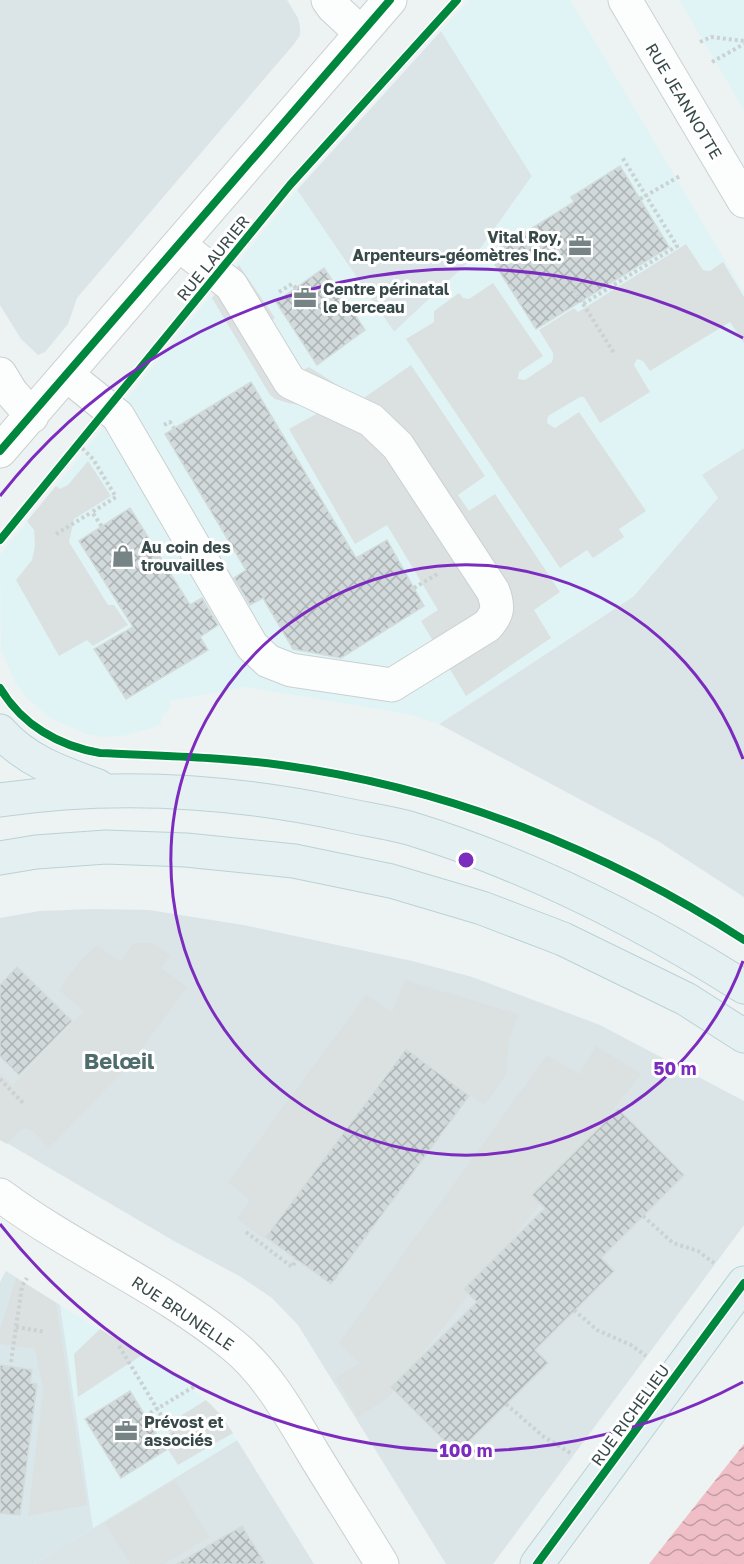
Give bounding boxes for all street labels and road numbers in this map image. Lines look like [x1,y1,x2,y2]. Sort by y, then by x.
street label: RUE JEANNOTTE [642,39,726,163]
street label: RUE LAURIER [172,211,254,305]
street label: RUE BRUNELLE [128,1271,238,1355]
street label: RUE RICHELIEU [587,1360,673,1470]

